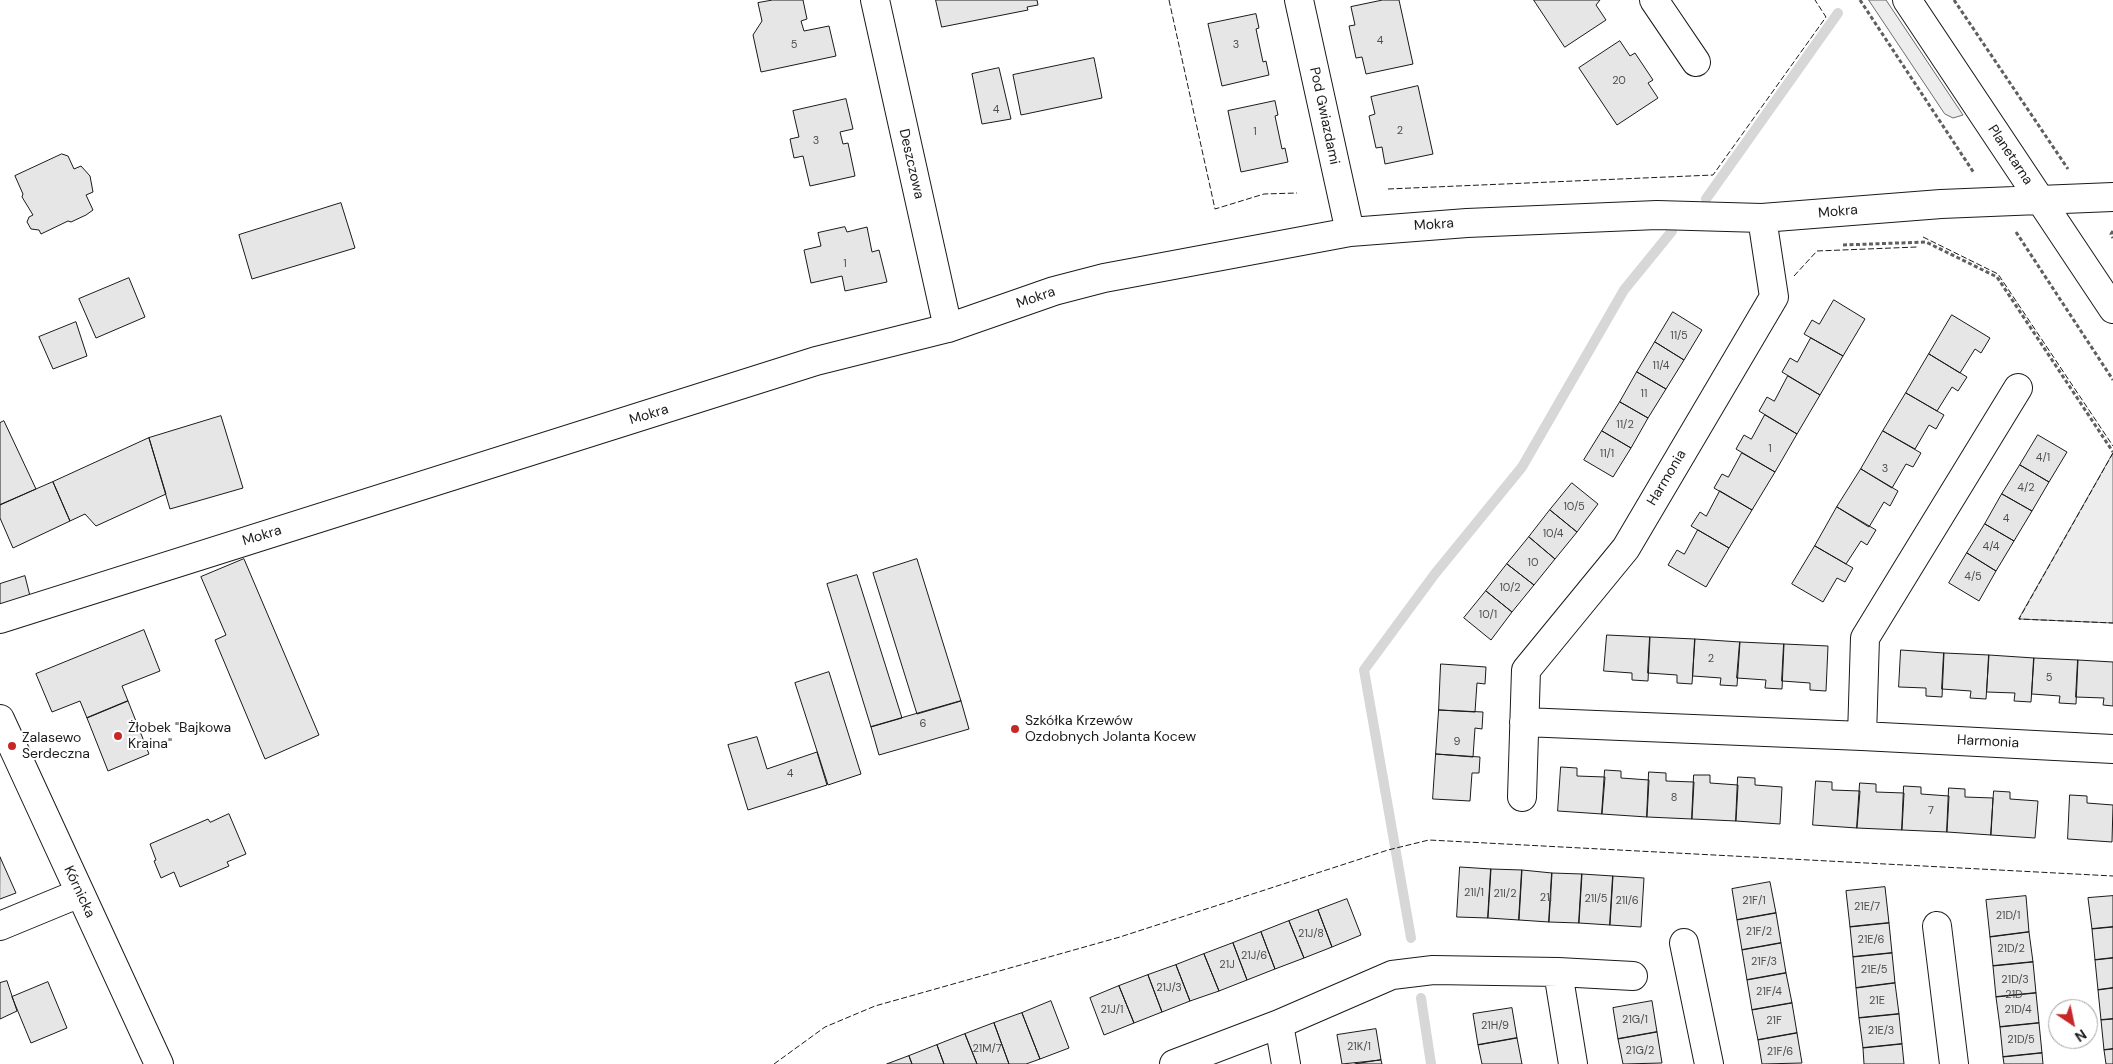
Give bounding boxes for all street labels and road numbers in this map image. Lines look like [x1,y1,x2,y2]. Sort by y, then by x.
street label: Pod Gwiazdami [1305,66,1343,166]
street label: Planetarna [1984,122,2036,188]
street label: Deszczowa [895,127,927,201]
street label: Mokra [1817,202,1859,222]
street label: Mokra [1413,215,1455,235]
street label: Mokra [1014,284,1058,312]
street label: Mokra [627,401,671,429]
street label: Harmonia [1644,447,1690,509]
street label: Mokra [240,522,284,550]
street label: Harmonia [1957,732,2019,752]
street label: Kórnicka [60,863,98,921]

